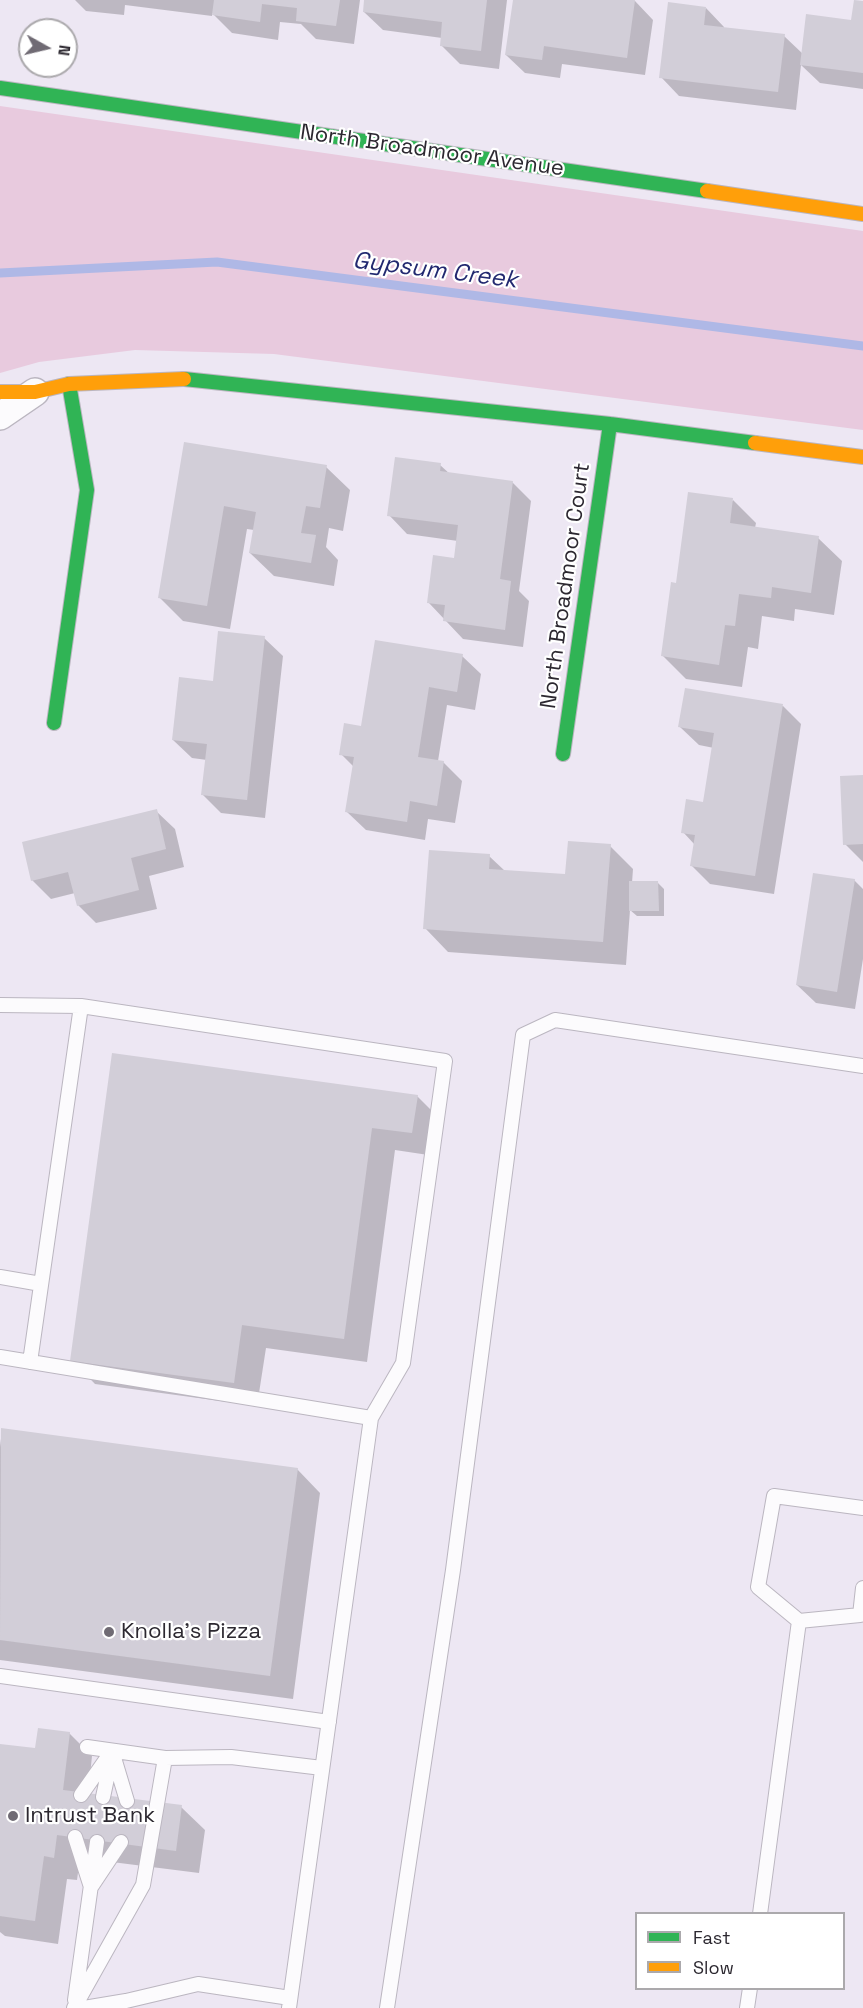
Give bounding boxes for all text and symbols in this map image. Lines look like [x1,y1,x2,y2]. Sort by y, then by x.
north arrow [18,18,78,78]
text: N [53,44,75,57]
street label: North Broadmoor Avenue [298,119,566,183]
water label: Gypsum Creek [351,247,519,295]
street label: North Broadmoor Court [536,461,596,711]
place label: Knolla's Pizza [121,1619,261,1645]
marker: Knolla's Pizza [102,1625,116,1639]
place label: Intrust Bank [25,1803,155,1829]
marker: Intrust Bank [6,1809,20,1823]
legend [635,1912,845,1990]
text: Fast [693,1926,730,1949]
text: Slow [693,1956,734,1979]

